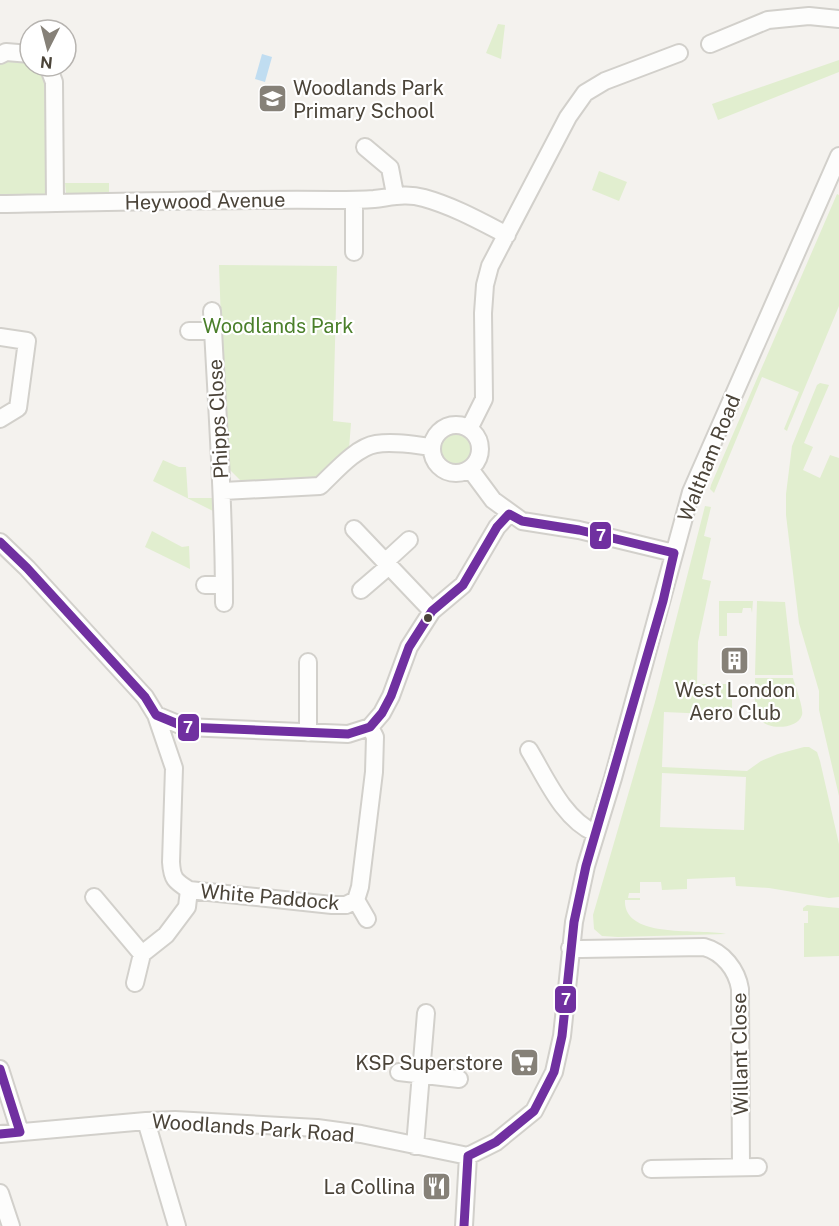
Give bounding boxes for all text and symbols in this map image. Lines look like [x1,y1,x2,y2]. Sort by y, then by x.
north arrow [18,18,78,78]
text: N [39,52,54,73]
place label: Woodlands Park Primary School [293,76,444,123]
school or university icon: Woodlands Park Primary School [256,83,288,115]
street label: Heywood Avenue [124,188,286,214]
park label: Woodlands Park [203,314,353,338]
street label: Phipps Close [203,358,233,480]
street label: Waltham Road [673,391,745,525]
line badge: 7 [589,521,612,550]
text: 7 [596,526,606,545]
unlabelled marker [422,612,434,624]
building icon: West London Aero Club [719,644,751,676]
place label: West London Aero Club [675,678,795,725]
line badge: 7 [177,713,200,742]
text: 7 [183,718,193,737]
street label: White Paddock [199,879,341,915]
line badge: 7 [554,985,577,1014]
text: 7 [561,990,571,1009]
street label: Willant Close [727,992,753,1116]
supermarket icon: KSP Superstore [508,1047,540,1079]
place label: KSP Superstore [355,1051,503,1075]
street label: Woodlands Park Road [151,1109,355,1147]
restaurant icon: La Collina [420,1171,452,1203]
place label: La Collina [323,1175,415,1199]

